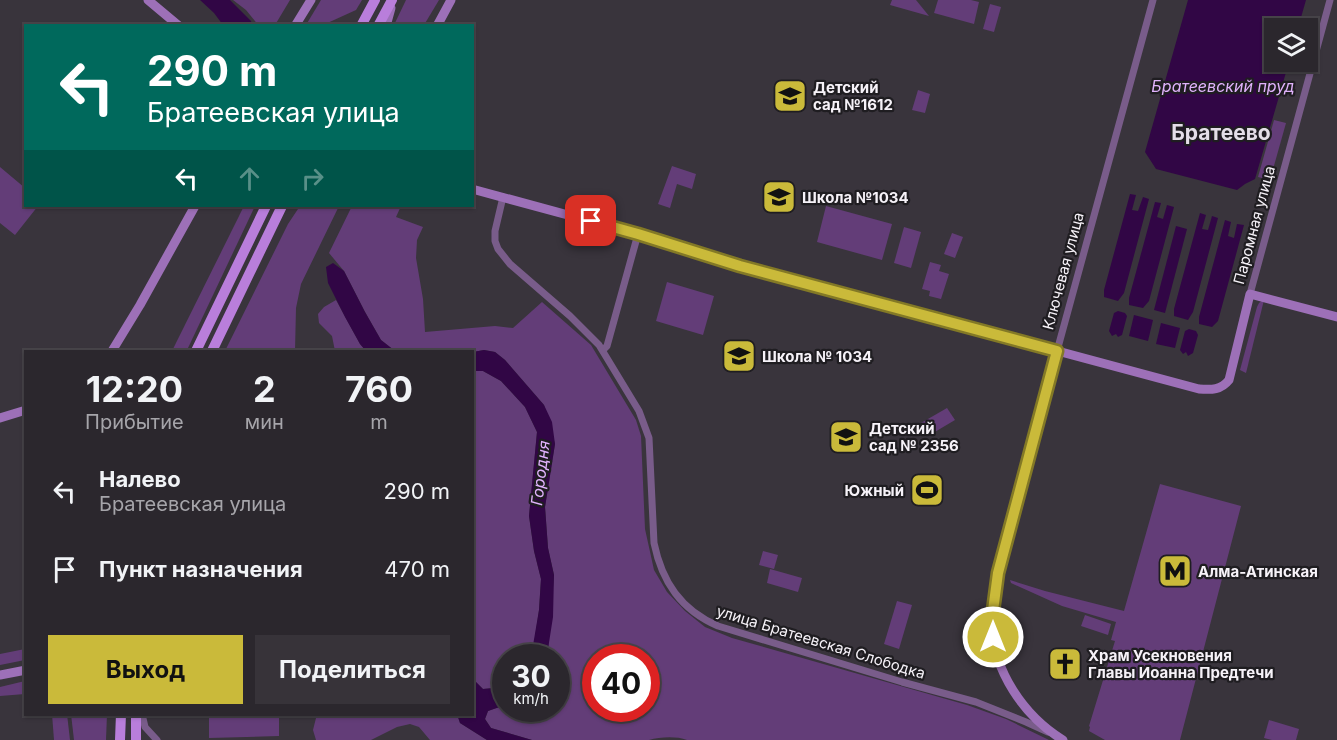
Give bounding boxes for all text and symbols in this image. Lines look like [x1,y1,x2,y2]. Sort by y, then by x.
map controls [1264,18,1318,72]
button: layers [1264,18,1318,72]
text: 290 m [147,45,277,96]
icon: left [48,48,126,126]
water label: Братеевский пруд [1151,76,1295,96]
school or university icon: Детский сад №1612 [772,78,808,114]
place label: Детский сад №1612 [813,78,893,114]
text: Братеевская улица [147,96,400,129]
district label: Братеево [1171,120,1271,145]
icon: left [170,162,203,195]
icon: ahead [233,162,266,195]
icon: right [296,162,329,195]
street label: Паромная улица [1229,164,1279,286]
school or university icon: Школа №1034 [761,179,797,215]
place label: Школа №1034 [802,188,909,207]
pin [565,195,616,246]
icon: arrive [574,204,607,237]
street label: Ключевая улица [1038,210,1088,332]
school or university icon: Школа № 1034 [721,338,757,374]
place label: Школа № 1034 [762,347,872,366]
text: 12:20 [86,367,183,411]
text: 2 [253,367,276,411]
text: 760 [345,367,413,411]
text: Прибытие [85,410,184,434]
text: мин [245,410,284,434]
text: m [370,410,388,434]
school or university icon: Детский сад № 2356 [828,419,864,455]
place label: Детский сад № 2356 [869,419,959,455]
water label: Городня [526,439,554,507]
text: Налево [99,466,181,492]
sports icon: Южный [909,472,945,508]
icon: left [48,475,81,508]
text: 290 m [384,478,450,504]
place label: Южный [845,481,904,500]
text: Братеевская улица [99,492,286,516]
icon: arrive [48,553,81,586]
metro station icon: Алма-Атинская [1157,553,1193,589]
text: Пункт назначения [99,556,303,582]
text: 470 m [384,556,450,582]
place label: Алма-Атинская [1198,562,1318,581]
street label: улица Братеевская Слободка [714,601,928,683]
position arrow [961,605,1025,669]
button: Выход [48,635,243,704]
button: Поделиться [255,635,450,704]
speed limit sign: 40 [582,644,660,722]
church icon: Храм Усекновения Главы Иоанна Предтечи [1047,646,1083,682]
place label: Храм Усекновения Главы Иоанна Предтечи [1088,646,1274,682]
text: 30 [511,658,551,694]
text: km/h [513,689,549,708]

